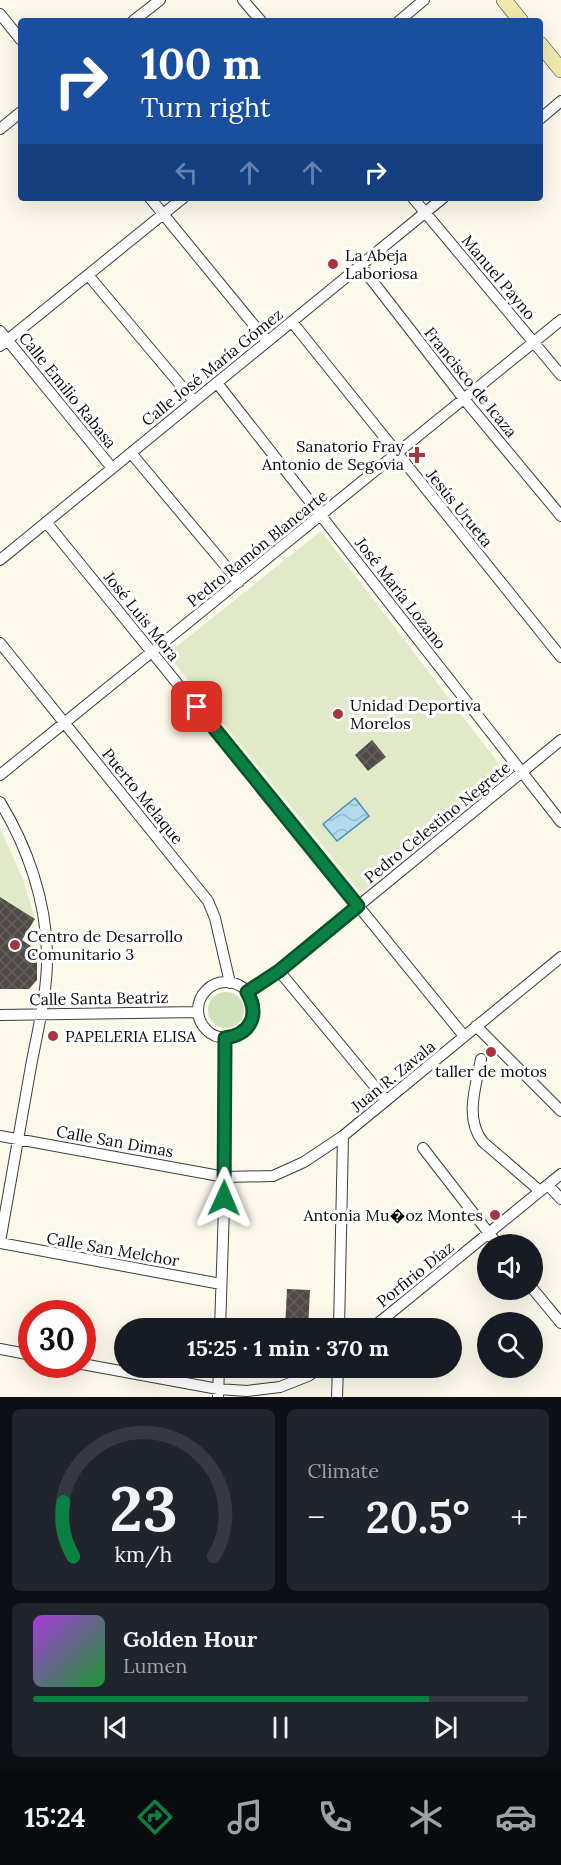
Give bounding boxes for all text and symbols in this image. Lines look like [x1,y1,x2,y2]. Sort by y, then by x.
text: 100 m [141,37,261,91]
icon: right [42,42,120,120]
text: Turn right [141,90,270,124]
icon: left [170,156,203,189]
icon: ahead [233,156,266,189]
icon: ahead [296,156,329,189]
icon: right [359,156,392,189]
street label: Manuel Payno [458,230,540,324]
place label: La Abeja Laboriosa [345,245,418,283]
marker: La Abeja Laboriosa [326,257,340,271]
street label: Calle José María Gómez [137,304,287,430]
street label: Francisco de Icaza [420,323,522,441]
street label: Calle Emilio Rabasa [15,328,121,452]
place label: Sanatorio Fray Antonio de Segovia [261,436,405,474]
marker: Sanatorio Fray Antonio de Segovia [408,446,426,464]
street label: Jesús Urueta [422,464,498,551]
street label: Pedro Ramón Blancarte [183,485,331,611]
street label: José María Lozano [350,532,451,653]
street label: José Luis Mora [99,566,184,665]
pin [171,681,222,732]
icon: arrive [180,690,213,723]
place label: Unidad Deportiva Morelos [350,695,481,733]
marker: Unidad Deportiva Morelos [331,707,345,721]
street label: Puerto Melaque [98,744,188,848]
street label: Pedro Celestino Negrete [360,757,514,887]
place label: Centro de Desarrollo Comunitario 3 [27,926,183,964]
marker: Centro de Desarrollo Comunitario 3 [8,938,22,952]
street label: Calle Santa Beatriz [29,987,169,1009]
place label: PAPELERIA ELISA [65,1026,197,1046]
marker: PAPELERIA ELISA [46,1029,60,1043]
street label: Juan R. Zavala [346,1036,439,1117]
marker: taller de motos [484,1045,498,1059]
place label: taller de motos [435,1061,547,1081]
street label: Calle San Dimas [55,1121,175,1161]
position arrow [192,1166,256,1230]
place label: Antonia Mu�oz Montes [302,1205,483,1225]
marker: Antonia Mu�oz Montes [488,1208,502,1222]
street label: Calle San Melchor [45,1227,181,1271]
map controls [477,1234,543,1378]
button: sound [477,1234,543,1300]
street label: Porfirio Díaz [372,1237,458,1311]
speed limit sign: 30 [18,1300,96,1378]
button: search [477,1312,543,1378]
text: 15:25 · 1 min · 370 m [187,1334,389,1362]
text: Climate [308,1458,379,1483]
text: 23 [109,1468,177,1548]
text: 20.5° [366,1488,470,1545]
text: − [308,1496,325,1538]
text: + [510,1496,528,1538]
text: km/h [114,1540,172,1568]
text: Golden Hour [123,1625,257,1653]
text: Lumen [123,1653,187,1678]
icon: previous [99,1711,132,1744]
icon: pause [264,1711,297,1744]
icon: next [429,1711,462,1744]
icon: directions [134,1796,176,1838]
icon: music [224,1796,266,1838]
icon: phone [314,1796,356,1838]
icon: climate [405,1796,447,1838]
icon: car [495,1796,537,1838]
text: 15:24 [24,1800,86,1834]

